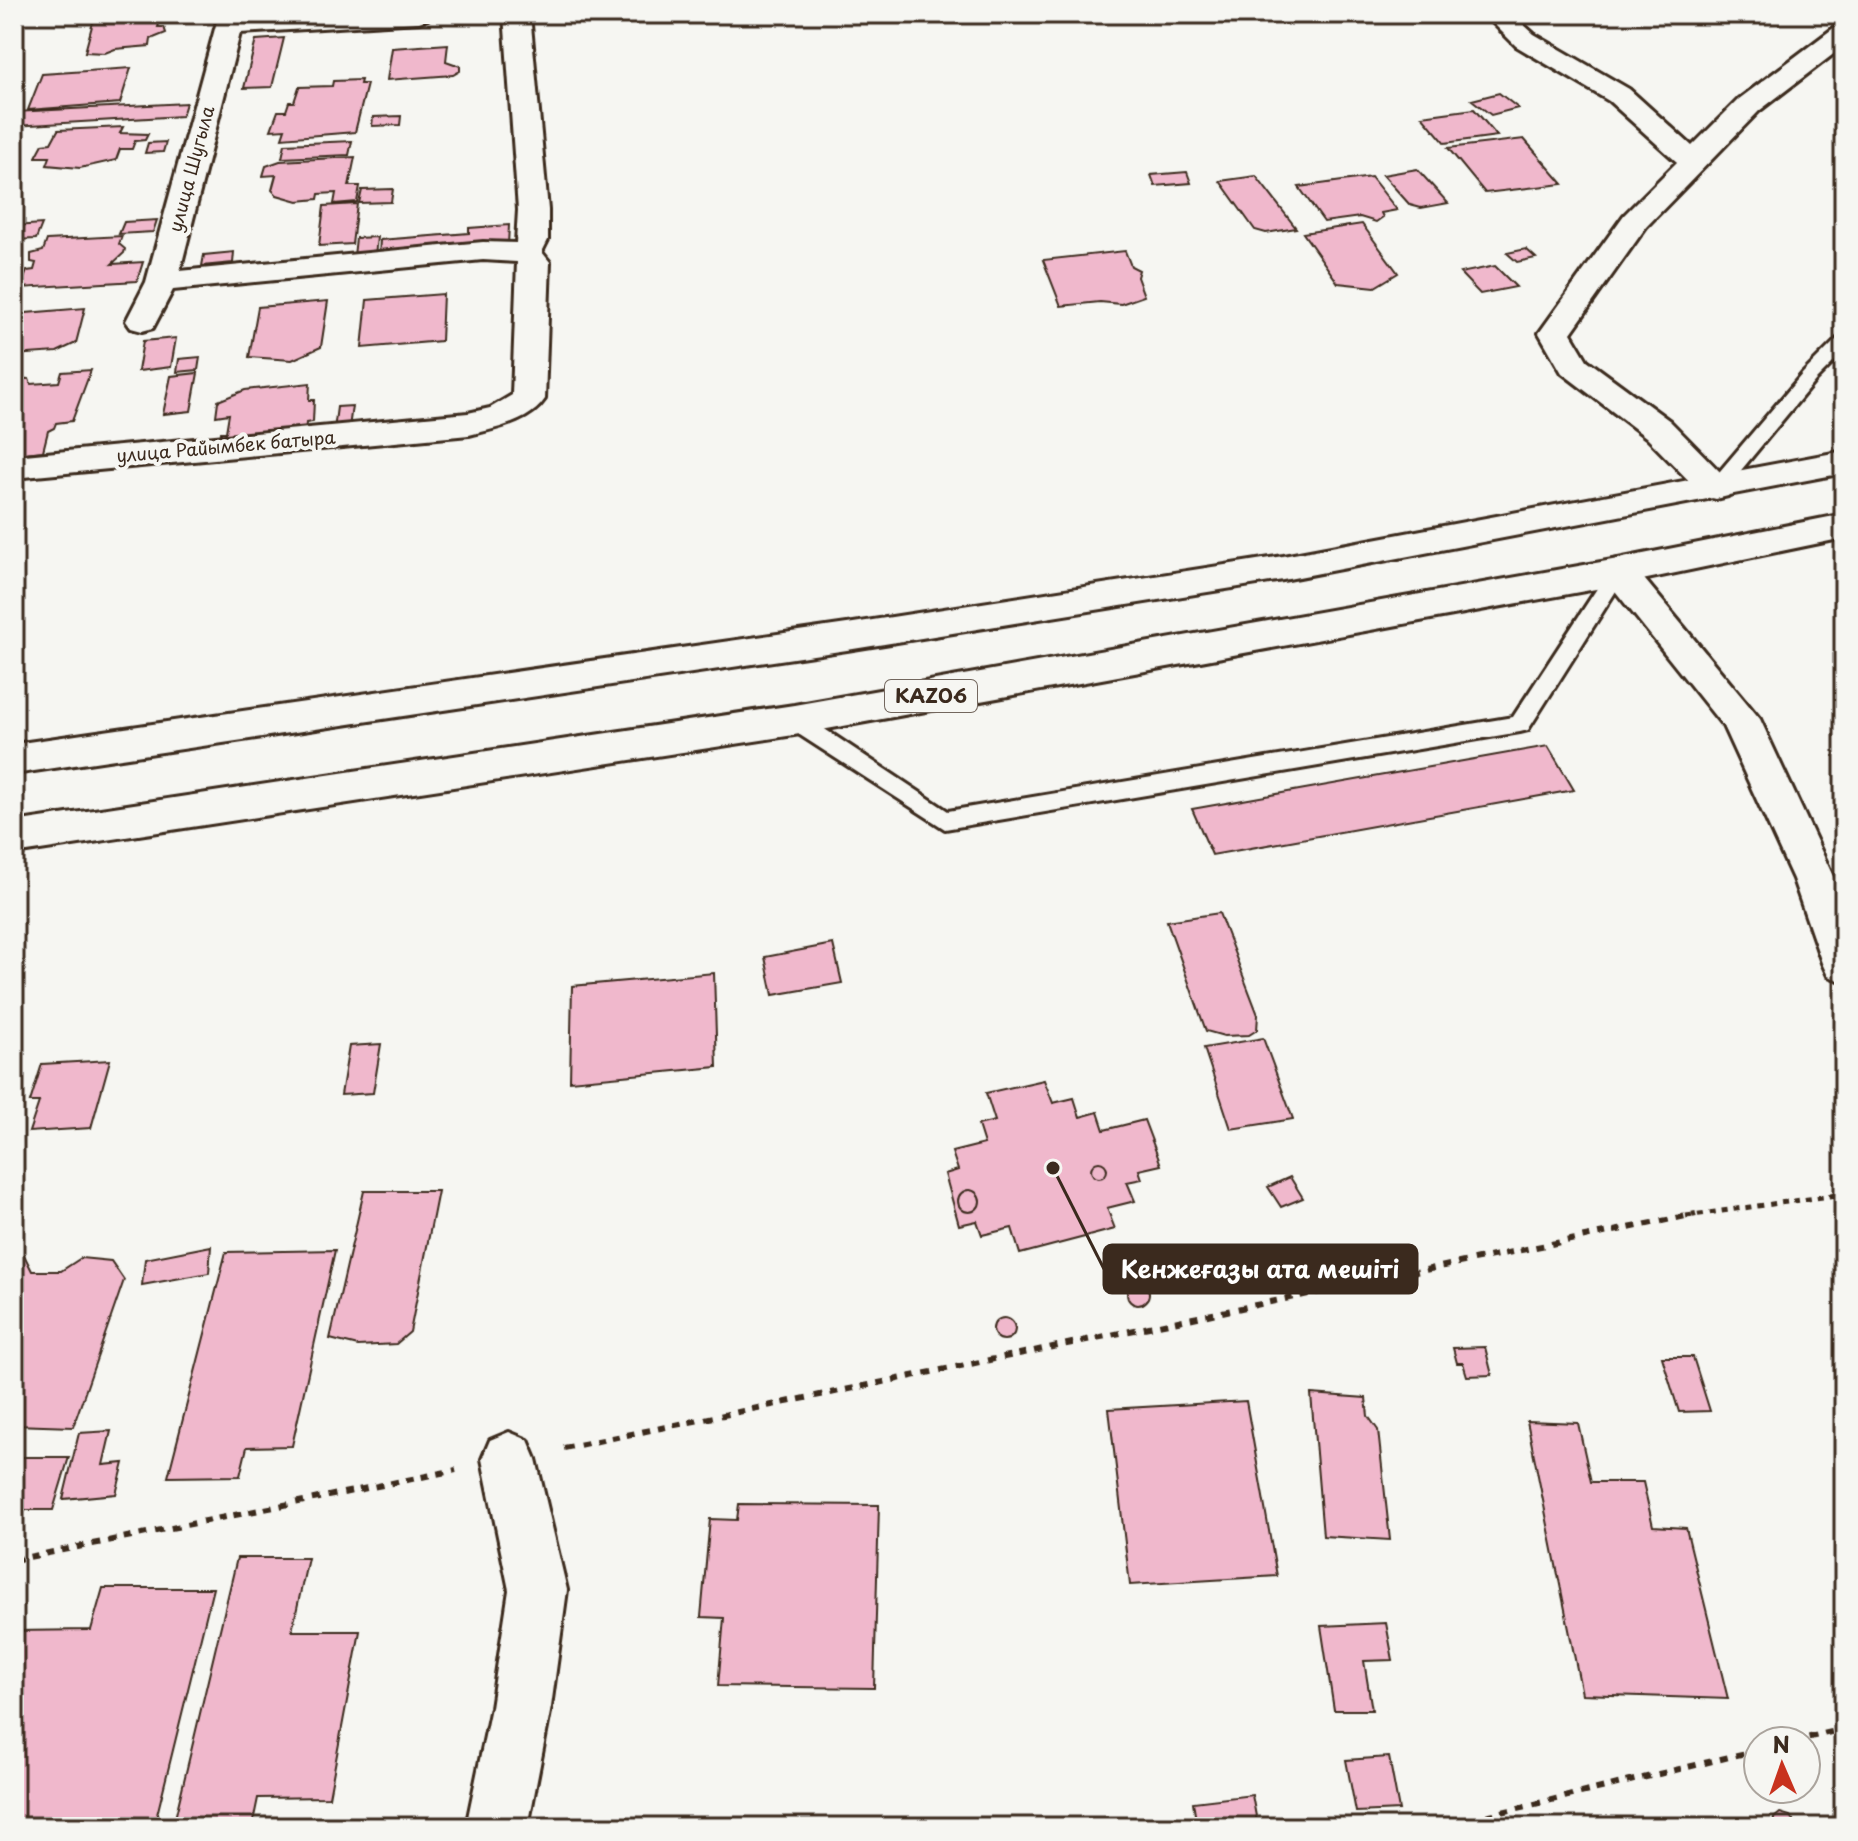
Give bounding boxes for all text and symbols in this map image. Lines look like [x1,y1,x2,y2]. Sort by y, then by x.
street label: улица Шугыла [161,102,221,235]
street label: улица Райымбек батыра [115,422,337,469]
road number: KАZ06 [885,680,977,712]
callout: Кенжеғазы ата мешіті [1104,1245,1417,1293]
text: Кенжеғазы ата мешіті [1121,1250,1400,1286]
north arrow [1742,1725,1822,1805]
text: N [1772,1727,1791,1760]

